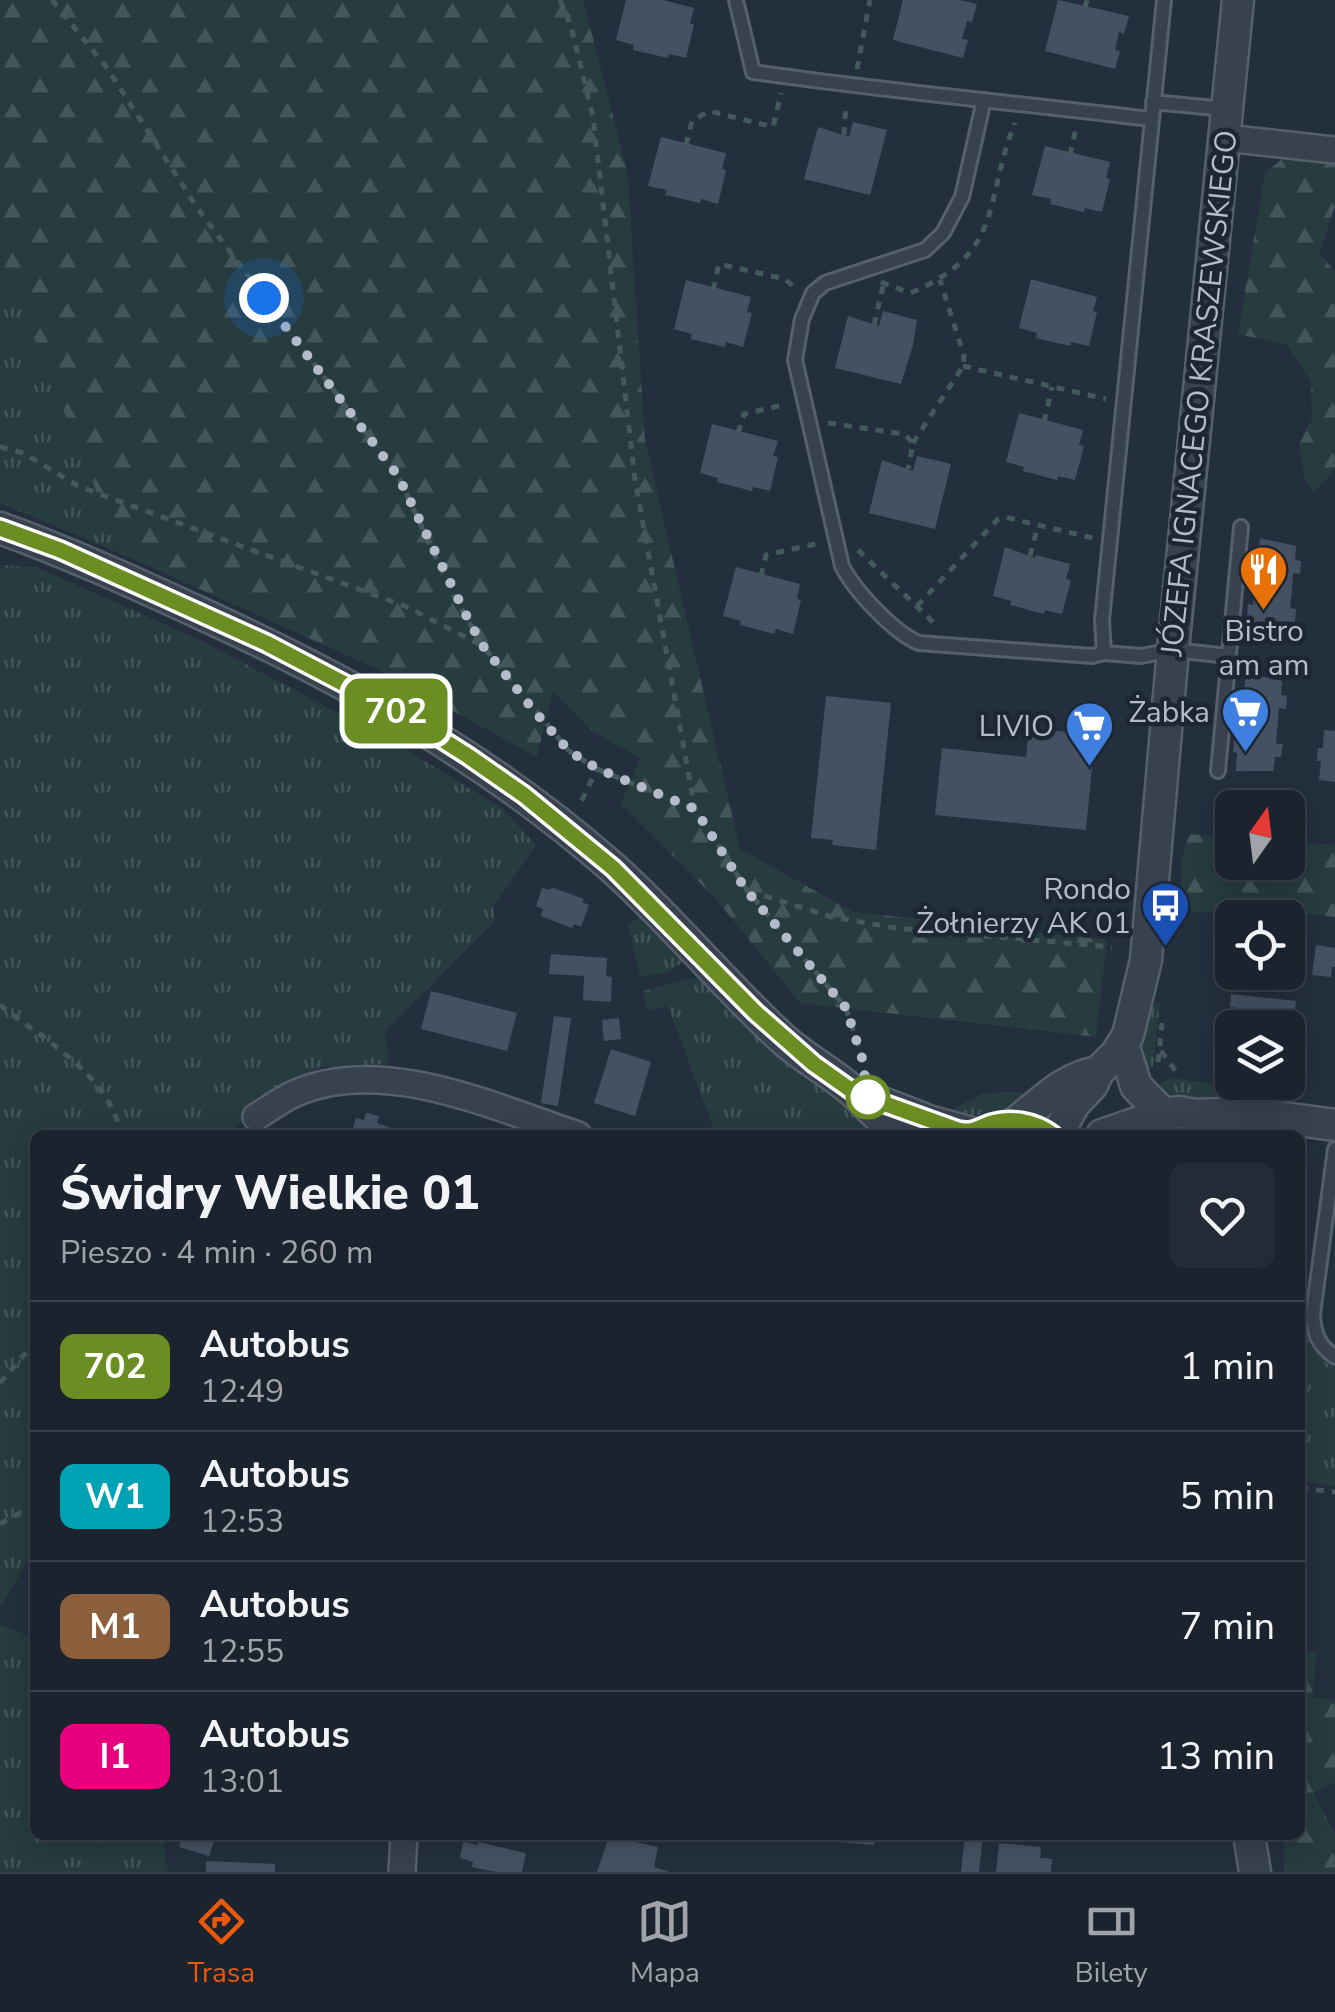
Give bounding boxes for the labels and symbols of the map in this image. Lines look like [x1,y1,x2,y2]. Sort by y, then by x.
street label: JÓZEFA IGNACEGO KRASZEWSKIEGO [1151,128,1247,659]
your location [239,273,289,323]
restaurant icon: Bistro am am [1238,544,1290,612]
place label: Bistro am am [1219,611,1309,686]
line badge: 702 [338,678,454,744]
supermarket icon: Żabka [1219,686,1271,754]
place label: Żabka [1128,692,1210,733]
supermarket icon: LIVIO [1063,700,1115,768]
place label: LIVIO [979,706,1054,747]
north arrow [1215,790,1305,880]
place label: Rondo Żołnierzy AK 01 [916,869,1131,944]
bus stop icon: Rondo Żołnierzy AK 01 [1140,880,1192,948]
unlabelled marker [847,1076,889,1118]

